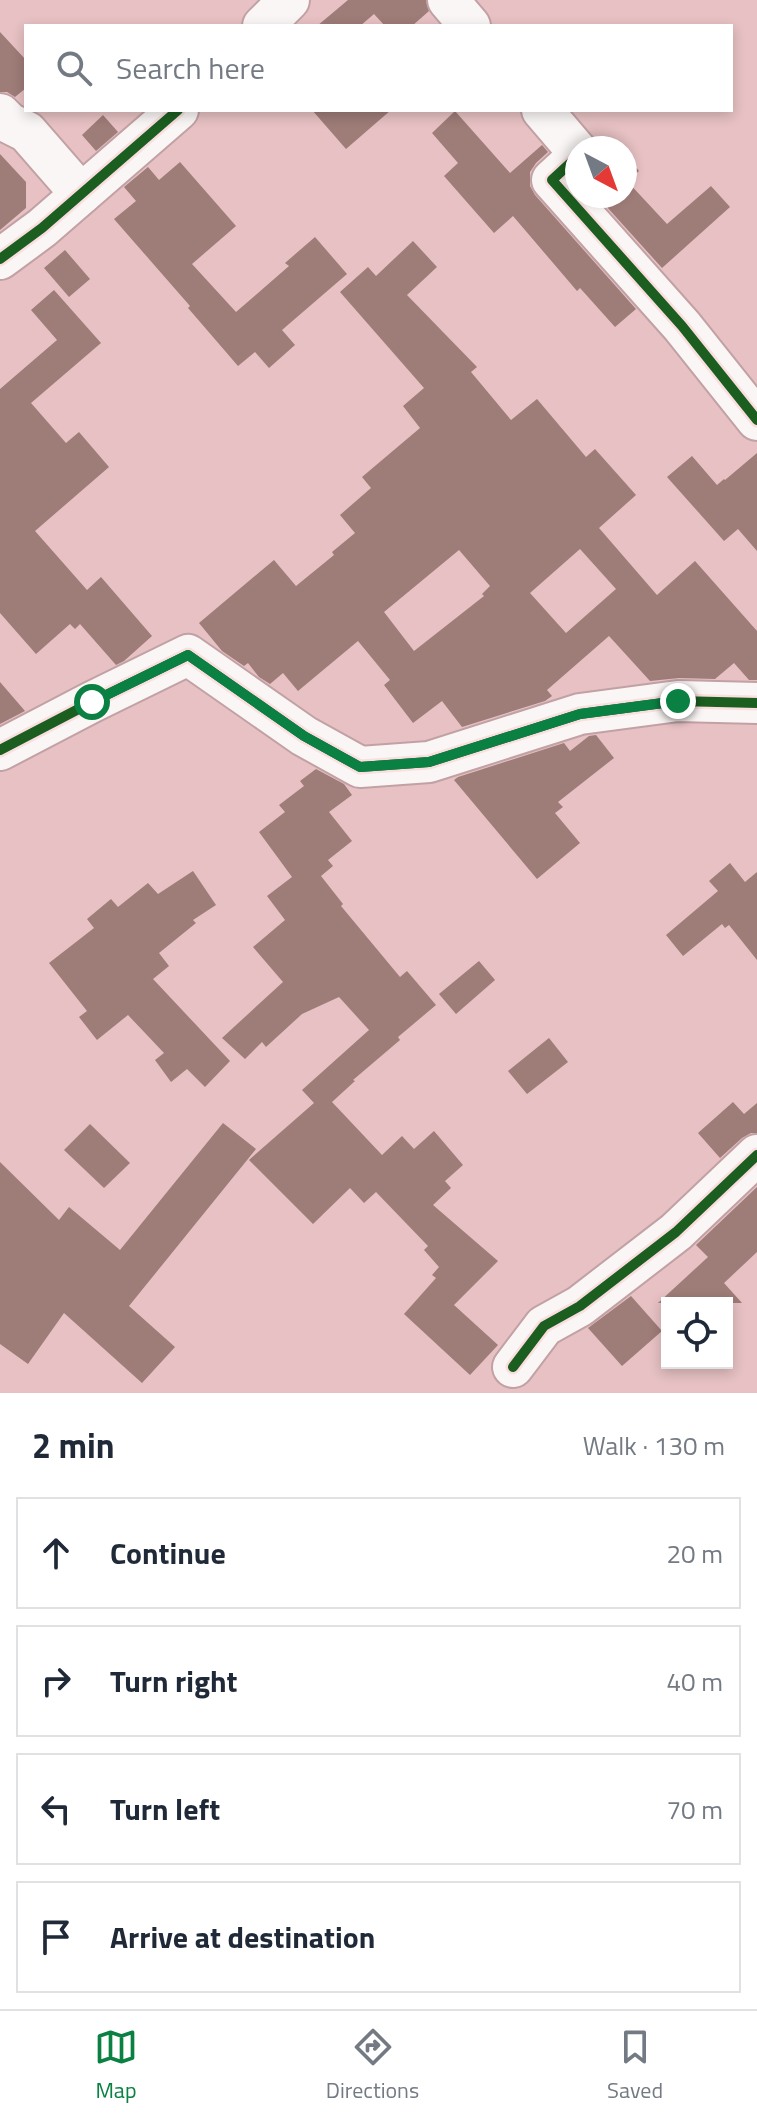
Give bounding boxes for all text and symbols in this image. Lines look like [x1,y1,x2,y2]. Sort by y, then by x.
search box [24,24,733,112]
text: Search here [116,45,265,91]
icon: search [52,46,96,90]
north arrow [565,136,637,208]
route end [660,683,696,719]
route start [74,684,110,720]
map controls [661,1297,733,1369]
button: locate [661,1297,733,1369]
text: 2 min [32,1419,115,1471]
text: Walk · 130 m [583,1426,725,1465]
text: Continue [110,1530,226,1576]
icon: ahead [34,1531,78,1575]
text: 20 m [666,1534,723,1573]
text: Turn right [110,1658,238,1704]
icon: right [34,1659,78,1703]
text: 40 m [666,1662,723,1701]
text: Turn left [110,1786,220,1832]
icon: left [34,1787,78,1831]
text: 70 m [666,1790,723,1829]
text: Arrive at destination [110,1914,375,1960]
icon: arrive [34,1915,78,1959]
tab: Map [94,2025,138,2107]
tab: Directions [326,2025,419,2107]
tab: Saved [607,2025,663,2107]

